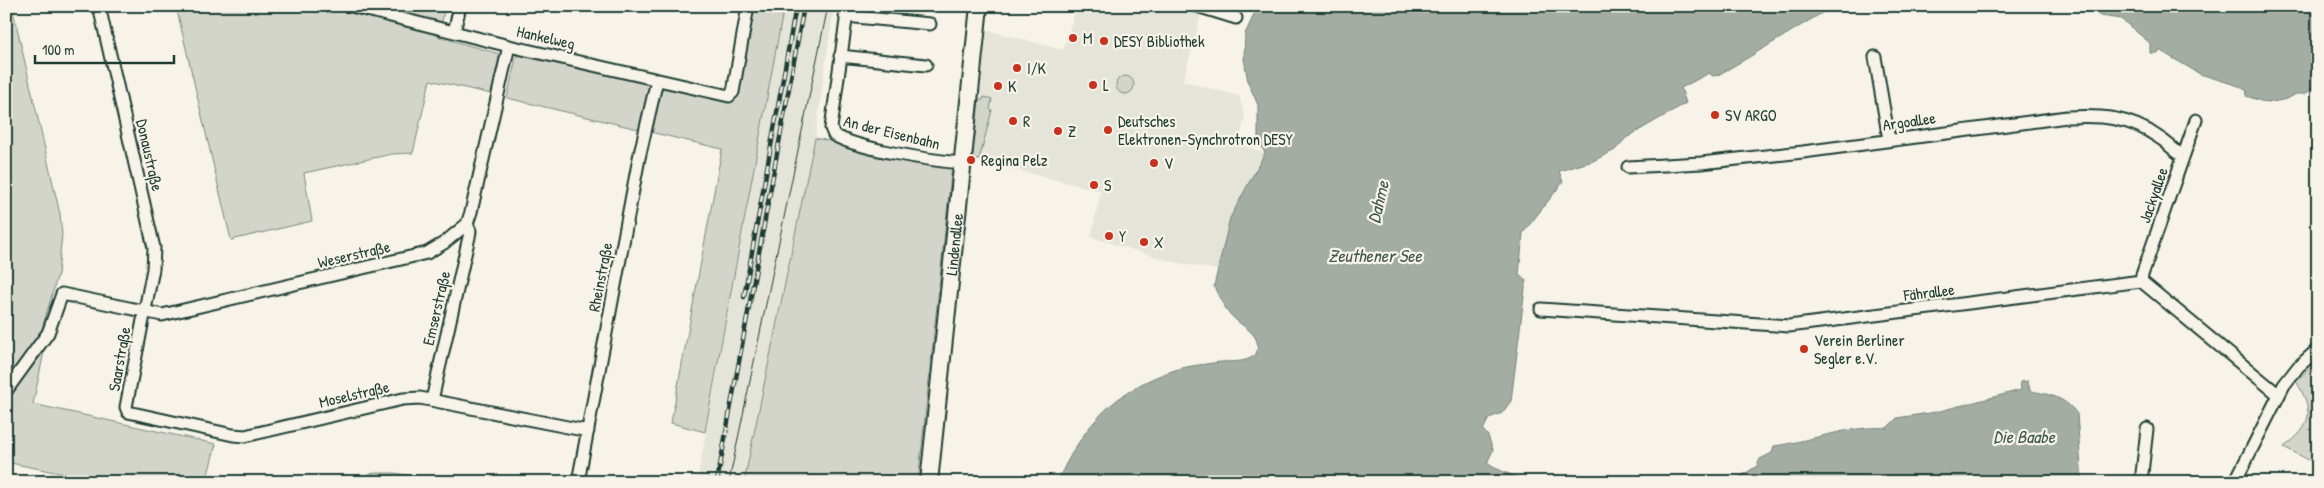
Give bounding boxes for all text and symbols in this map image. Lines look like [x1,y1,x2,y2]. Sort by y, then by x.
street label: Hankelweg [515,20,577,54]
place label: M [1083,27,1093,49]
place label: DESY Bibliothek [1114,30,1205,52]
scale bar [35,32,174,64]
marker: M [1067,32,1079,44]
marker: DESY Bibliothek [1098,35,1110,47]
text: 100 m [42,39,75,60]
place label: I/K [1027,57,1047,79]
marker: I/K [1011,62,1023,74]
place label: L [1103,74,1109,96]
place label: K [1008,75,1017,97]
marker: L [1087,79,1099,91]
marker: K [992,80,1004,92]
place label: SV ARGO [1725,104,1777,126]
street label: Argoallee [1881,106,1938,136]
street label: An der Eisenbahn [842,109,942,155]
marker: SV ARGO [1709,109,1721,121]
place label: R [1023,110,1030,132]
place label: Deutsches Elektronen-Synchrotron DESY [1118,110,1293,150]
marker: R [1007,115,1019,127]
street label: Donaustraße [131,117,169,194]
place label: Z [1068,120,1076,142]
marker: Deutsches Elektronen-Synchrotron DESY [1102,124,1114,136]
marker: Z [1052,125,1064,137]
place label: Regina Pelz [981,149,1048,171]
place label: V [1164,152,1173,174]
marker: Regina Pelz [965,154,977,166]
marker: V [1148,157,1160,169]
street label: Jackyallee [2133,164,2173,226]
place label: S [1104,174,1112,196]
water label: Dahme [1361,178,1395,226]
marker: S [1088,179,1100,191]
street label: Lindenallee [940,211,968,277]
place label: Y [1119,225,1126,247]
marker: Y [1103,230,1115,242]
place label: X [1154,231,1164,253]
street label: Weserstraße [316,235,393,273]
marker: X [1138,236,1150,248]
street label: Rheinstraße [583,240,618,314]
water label: Zeuthener See [1328,243,1423,268]
street label: Emserstraße [417,268,455,347]
street label: Fährallee [1901,278,1956,306]
street label: Saarstraße [103,324,136,393]
place label: Verein Berliner Segler e.V. [1814,329,1905,369]
marker: Verein Berliner Segler e.V. [1798,343,1810,355]
street label: Moselstraße [317,375,392,413]
water label: Die Baabe [1993,424,2056,449]

